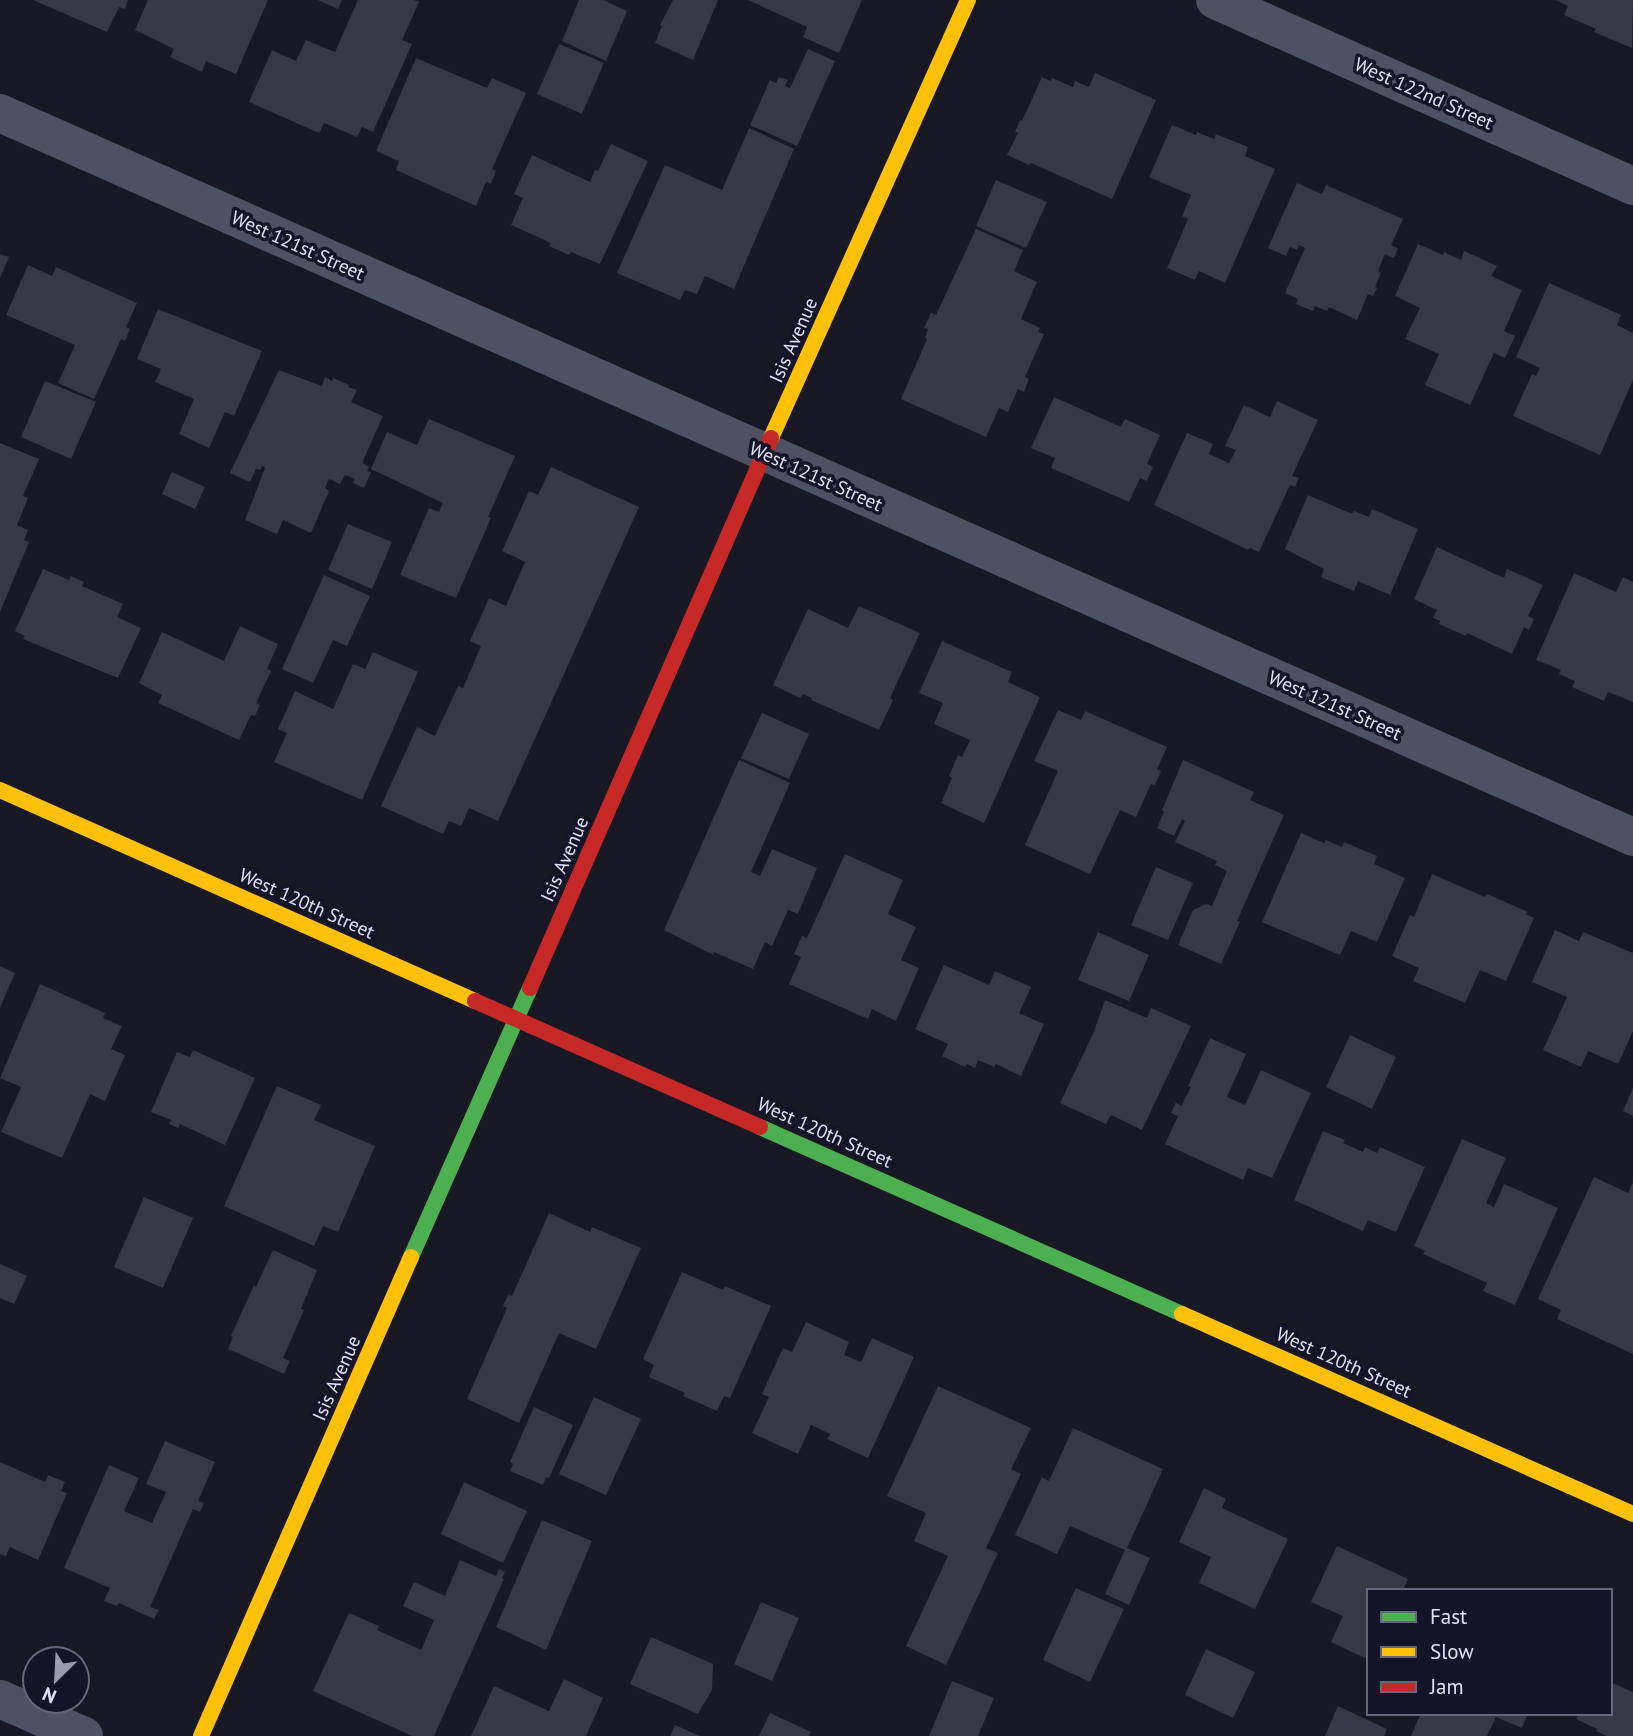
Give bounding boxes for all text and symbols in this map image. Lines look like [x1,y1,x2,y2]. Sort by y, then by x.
street label: West 122nd Street [1351,52,1498,135]
street label: West 121st Street [228,205,369,285]
street label: Isis Avenue [764,294,822,386]
street label: West 121st Street [746,436,887,516]
street label: West 121st Street [1265,665,1406,745]
street label: Isis Avenue [535,813,593,905]
street label: West 120th Street [236,862,379,944]
street label: West 120th Street [754,1091,897,1173]
street label: West 120th Street [1273,1321,1416,1403]
street label: Isis Avenue [307,1332,365,1424]
legend [1367,1589,1612,1715]
text: Fast [1430,1603,1467,1630]
text: Slow [1430,1638,1474,1665]
north arrow [21,1645,91,1715]
text: Jam [1429,1673,1464,1700]
text: N [39,1682,60,1709]

